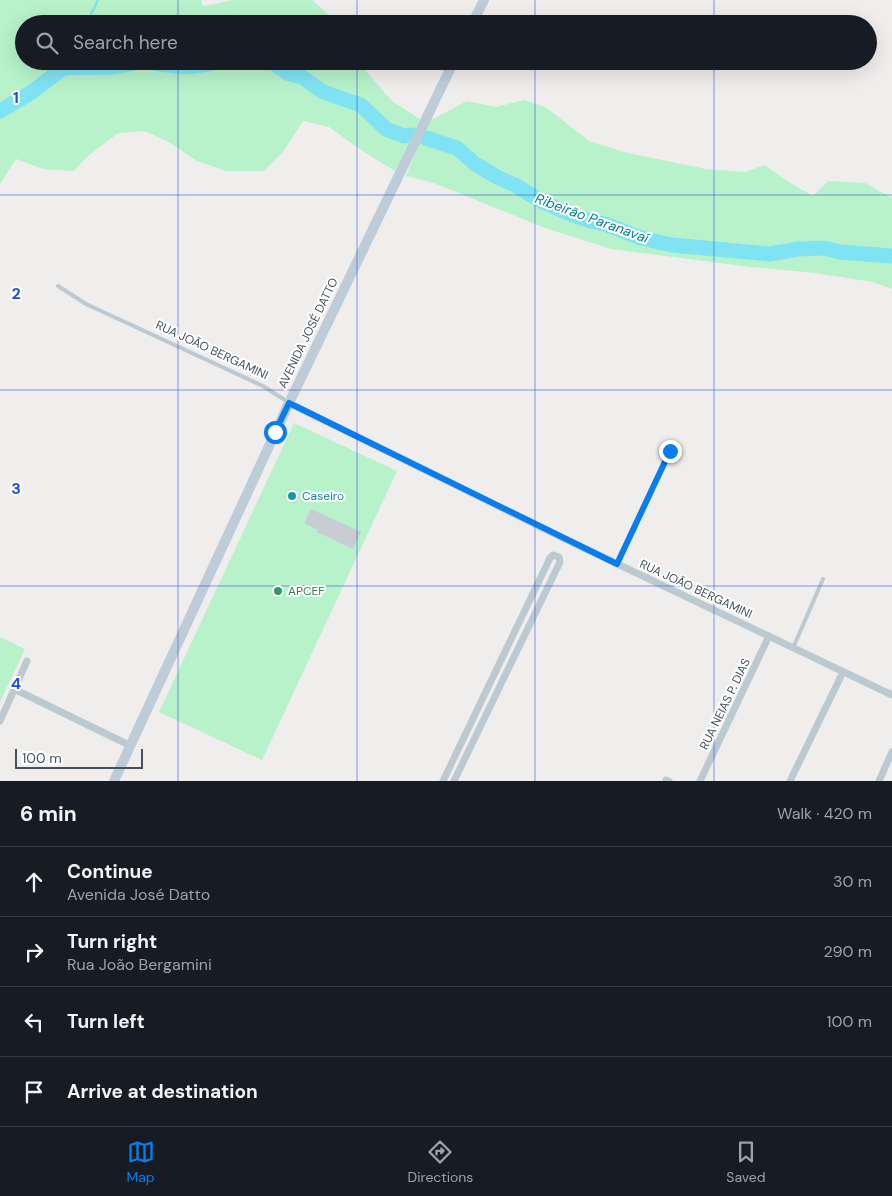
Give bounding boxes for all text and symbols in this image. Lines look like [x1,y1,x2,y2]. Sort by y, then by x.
search box [15,15,877,70]
icon: search [33,29,61,57]
text: Search here [73,30,178,55]
text: 1 [13,87,19,108]
water label: Ribeirão Paranavaí [533,189,653,248]
street label: AVENIDA JOSÉ DATTO [274,275,342,391]
text: 2 [11,283,21,304]
street label: RUA JOÃO BERGAMINI [153,317,271,383]
route start [264,421,287,444]
route end [659,440,682,463]
text: 3 [11,478,21,499]
place label: Caseiro [302,488,344,504]
marker: Caseiro [286,490,298,502]
street label: RUA JOÃO BERGAMINI [637,556,755,622]
place label: APCEF [288,583,325,599]
marker: APCEF [272,585,284,597]
street label: RUA NEIAS P. DIAS [696,656,754,752]
text: 4 [11,673,21,694]
scale bar [15,746,142,769]
text: 100 m [22,749,62,767]
text: 6 min [20,800,77,828]
text: Walk · 420 m [777,803,872,824]
text: Continue [67,859,153,884]
icon: ahead [20,868,48,896]
text: 30 m [833,871,872,892]
text: Avenida José Datto [67,884,210,905]
text: Turn right [67,929,157,954]
icon: right [20,938,48,966]
text: 290 m [823,941,872,962]
text: Rua João Bergamini [67,954,212,975]
icon: left [20,1008,48,1036]
text: Turn left [67,1009,145,1034]
text: 100 m [827,1011,872,1032]
icon: arrive [20,1078,48,1106]
text: Arrive at destination [67,1079,258,1104]
tab: Map [126,1138,155,1186]
tab: Directions [408,1138,473,1186]
tab: Saved [726,1138,766,1186]

